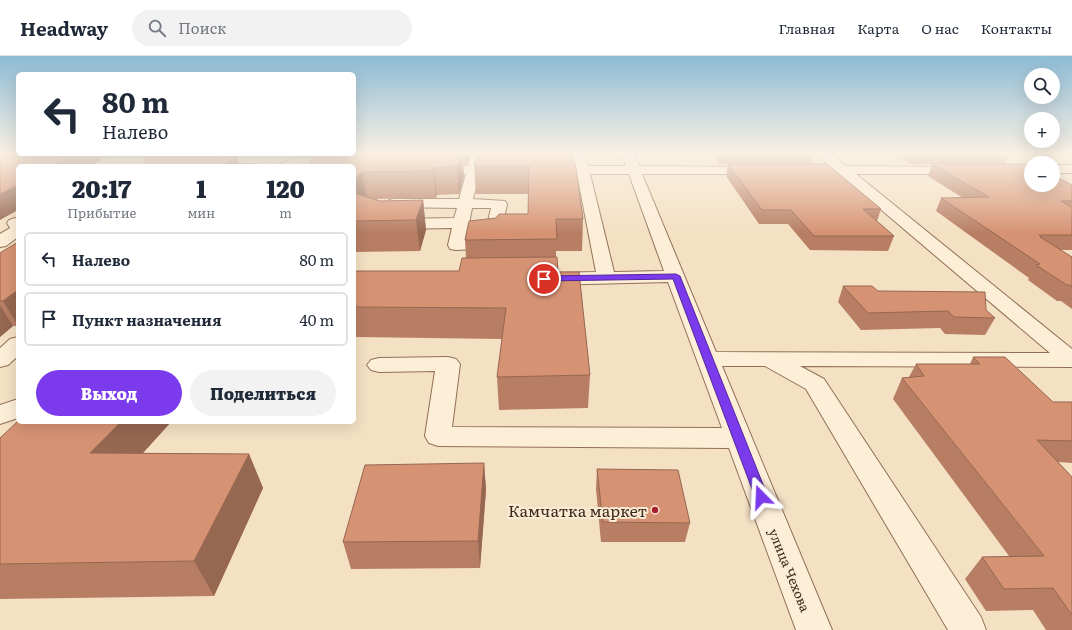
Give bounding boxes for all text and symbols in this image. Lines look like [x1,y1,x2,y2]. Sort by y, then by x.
search box [132,10,412,46]
text: Headway [20,14,108,42]
text: Поиск [178,16,226,39]
icon: search [146,17,168,39]
text: Главная [779,18,835,38]
text: Карта [857,18,899,38]
text: О нас [921,18,959,38]
text: Контакты [981,18,1052,38]
map controls [1024,68,1060,192]
button: search [1024,68,1060,104]
text: 80 m [102,80,169,122]
icon: left [36,88,88,140]
button: + [1024,112,1060,148]
text: Налево [102,118,168,145]
button: − [1024,156,1060,192]
text: 20:17 [72,170,131,205]
text: 1 [196,170,206,205]
text: 120 [266,170,305,205]
text: Прибытие [67,203,136,222]
text: мин [187,203,215,222]
text: m [279,203,292,222]
icon: left [38,248,60,270]
text: Налево [72,248,130,271]
text: 80 m [300,248,334,271]
pin [527,262,561,296]
icon: arrive [533,268,555,290]
icon: arrive [38,308,60,330]
text: Пункт назначения [72,308,222,331]
text: 40 m [300,308,334,331]
button: Выход [36,370,182,416]
button: Поделиться [190,370,336,416]
position arrow [740,476,782,518]
place label: Камчатка маркет [508,498,647,522]
marker: Камчатка маркет [650,505,660,515]
street label: улица Чехова [765,525,815,615]

